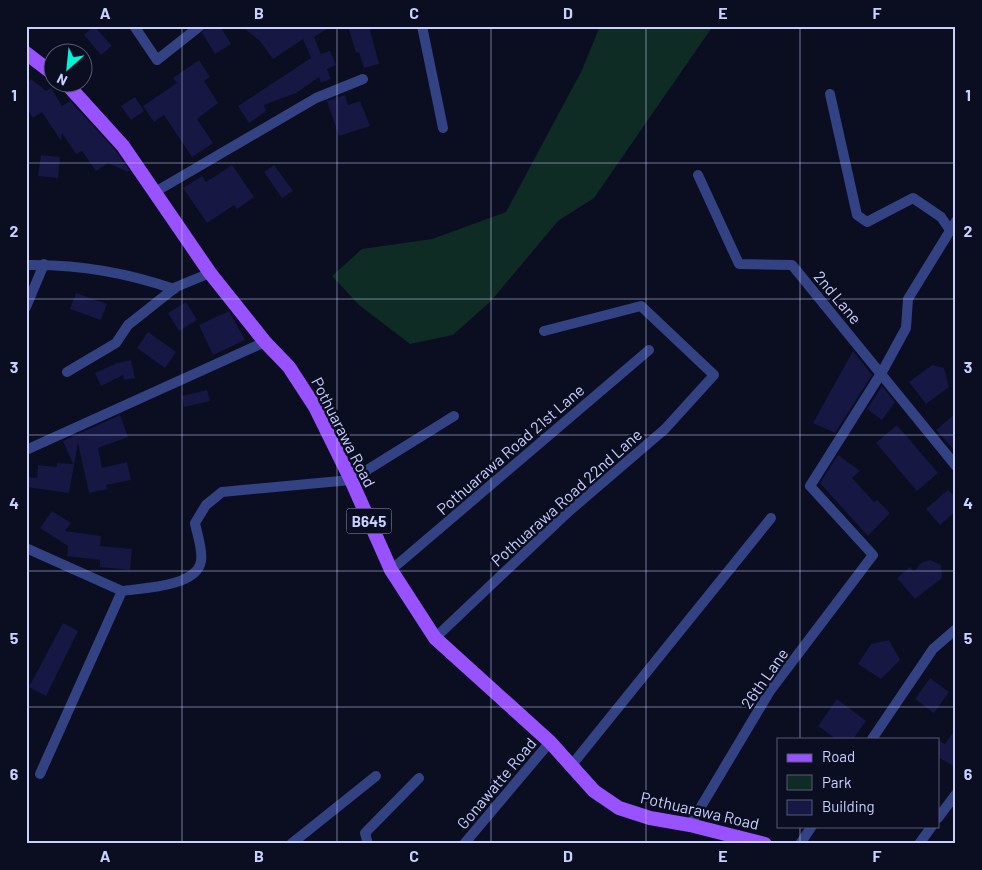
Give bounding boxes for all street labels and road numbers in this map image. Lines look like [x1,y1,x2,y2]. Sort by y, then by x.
street label: 2nd Lane [810,267,866,327]
street label: Pothuarawa Road [308,374,380,490]
street label: Pothuarawa Road 21st Lane [432,380,588,518]
street label: Pothuarawa Road 22nd Lane [487,424,645,570]
road number: B645 [346,508,392,534]
street label: 26th Lane [736,644,792,712]
street label: Gonawatte Road [452,734,540,832]
street label: Pothuarawa Road [639,787,761,833]

